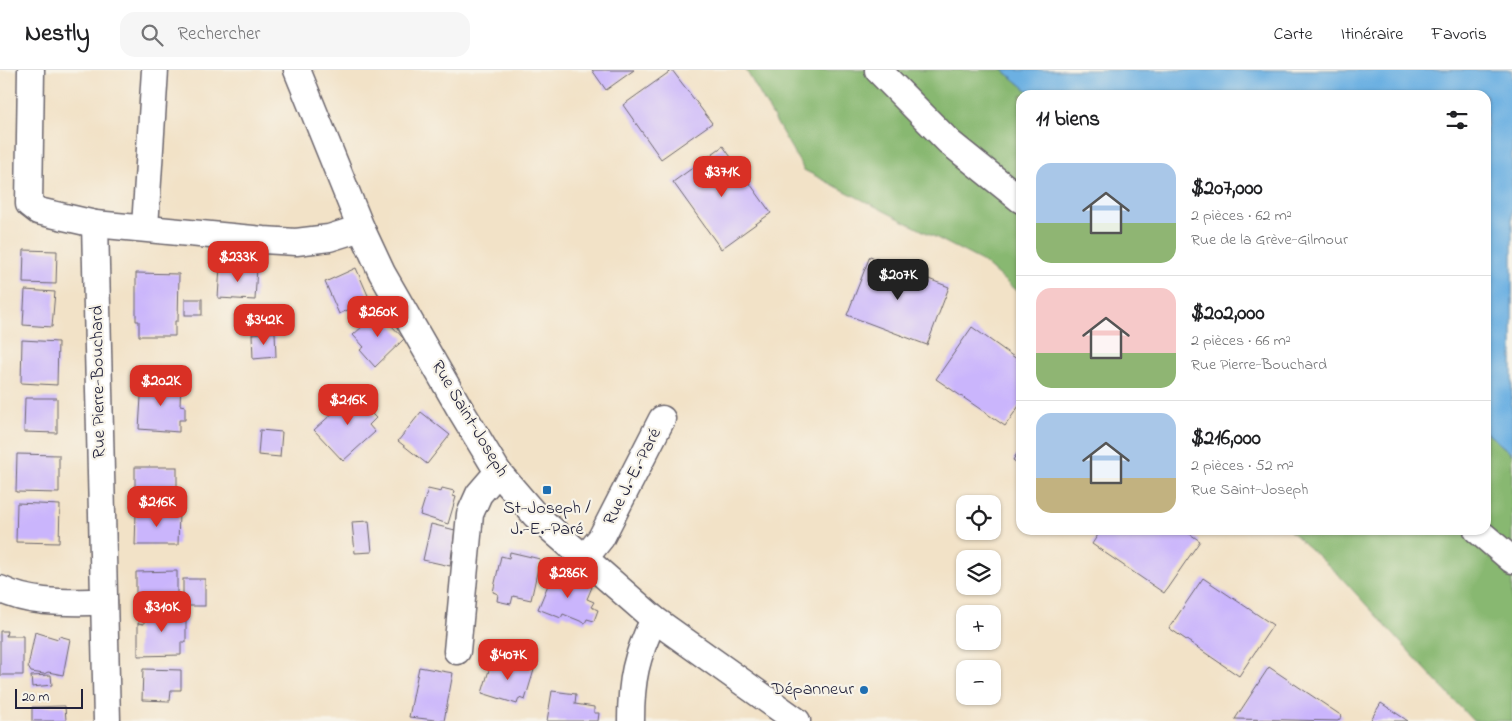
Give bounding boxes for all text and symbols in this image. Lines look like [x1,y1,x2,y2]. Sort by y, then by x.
search box [120,12,470,57]
text: Nestly [25,17,90,52]
icon: search [138,21,166,49]
text: Rechercher [178,21,260,48]
text: Carte [1273,22,1313,48]
text: Itinéraire [1341,22,1403,48]
text: Favoris [1431,22,1487,48]
text: 11 biens [1036,105,1100,135]
icon: filters [1443,106,1471,134]
pin: $371K [687,156,757,198]
text: $371K [704,160,740,184]
text: $207,000 [1191,174,1263,204]
icon: home [1076,183,1136,243]
text: 2 pièces · 62 m² [1191,204,1292,228]
text: Rue de la Grève-Gilmour [1191,228,1348,252]
pin: $233K [203,240,273,283]
text: $233K [219,245,257,269]
pin: $207K [863,258,933,301]
text: $207K [879,263,917,287]
pin: $260K [343,296,413,338]
text: $202,000 [1191,299,1264,329]
text: $260K [358,300,398,324]
pin: $342K [229,304,299,346]
street label: Rue Pierre-Bouchard [85,305,113,459]
text: $342K [245,308,283,332]
icon: home [1076,308,1136,368]
text: 2 pièces · 66 m² [1191,329,1291,353]
text: Rue Pierre-Bouchard [1191,353,1327,377]
street label: Rue Saint-Joseph [424,356,514,482]
pin: $202K [126,364,196,407]
text: $202K [141,369,181,393]
pin: $216K [313,384,383,426]
text: $216K [329,388,367,412]
street label: Rue J.-E.-Paré [597,423,669,530]
text: $216,000 [1191,424,1261,454]
icon: home [1076,433,1136,493]
text: 2 pièces · 52 m² [1191,454,1294,478]
text: Rue Saint-Joseph [1191,478,1308,502]
marker: St-Joseph / J.-E.-Paré [541,484,553,496]
pin: $216K [122,486,192,528]
text: $216K [138,490,176,514]
map controls [956,495,1001,705]
button: locate [956,495,1001,540]
place label: St-Joseph / J.-E.-Paré [503,496,591,543]
button: layers [956,550,1001,595]
pin: $286K [533,556,603,599]
text: $286K [549,561,587,585]
pin: $310K [127,590,197,633]
text: $310K [144,595,180,619]
button: + [956,605,1001,650]
pin: $407K [473,638,543,681]
text: $407K [489,643,527,667]
button: − [956,660,1001,705]
place label: Dépanneur [771,677,854,703]
marker: Dépanneur [858,684,870,696]
scale bar [15,686,82,709]
text: 20 m [22,687,49,708]

